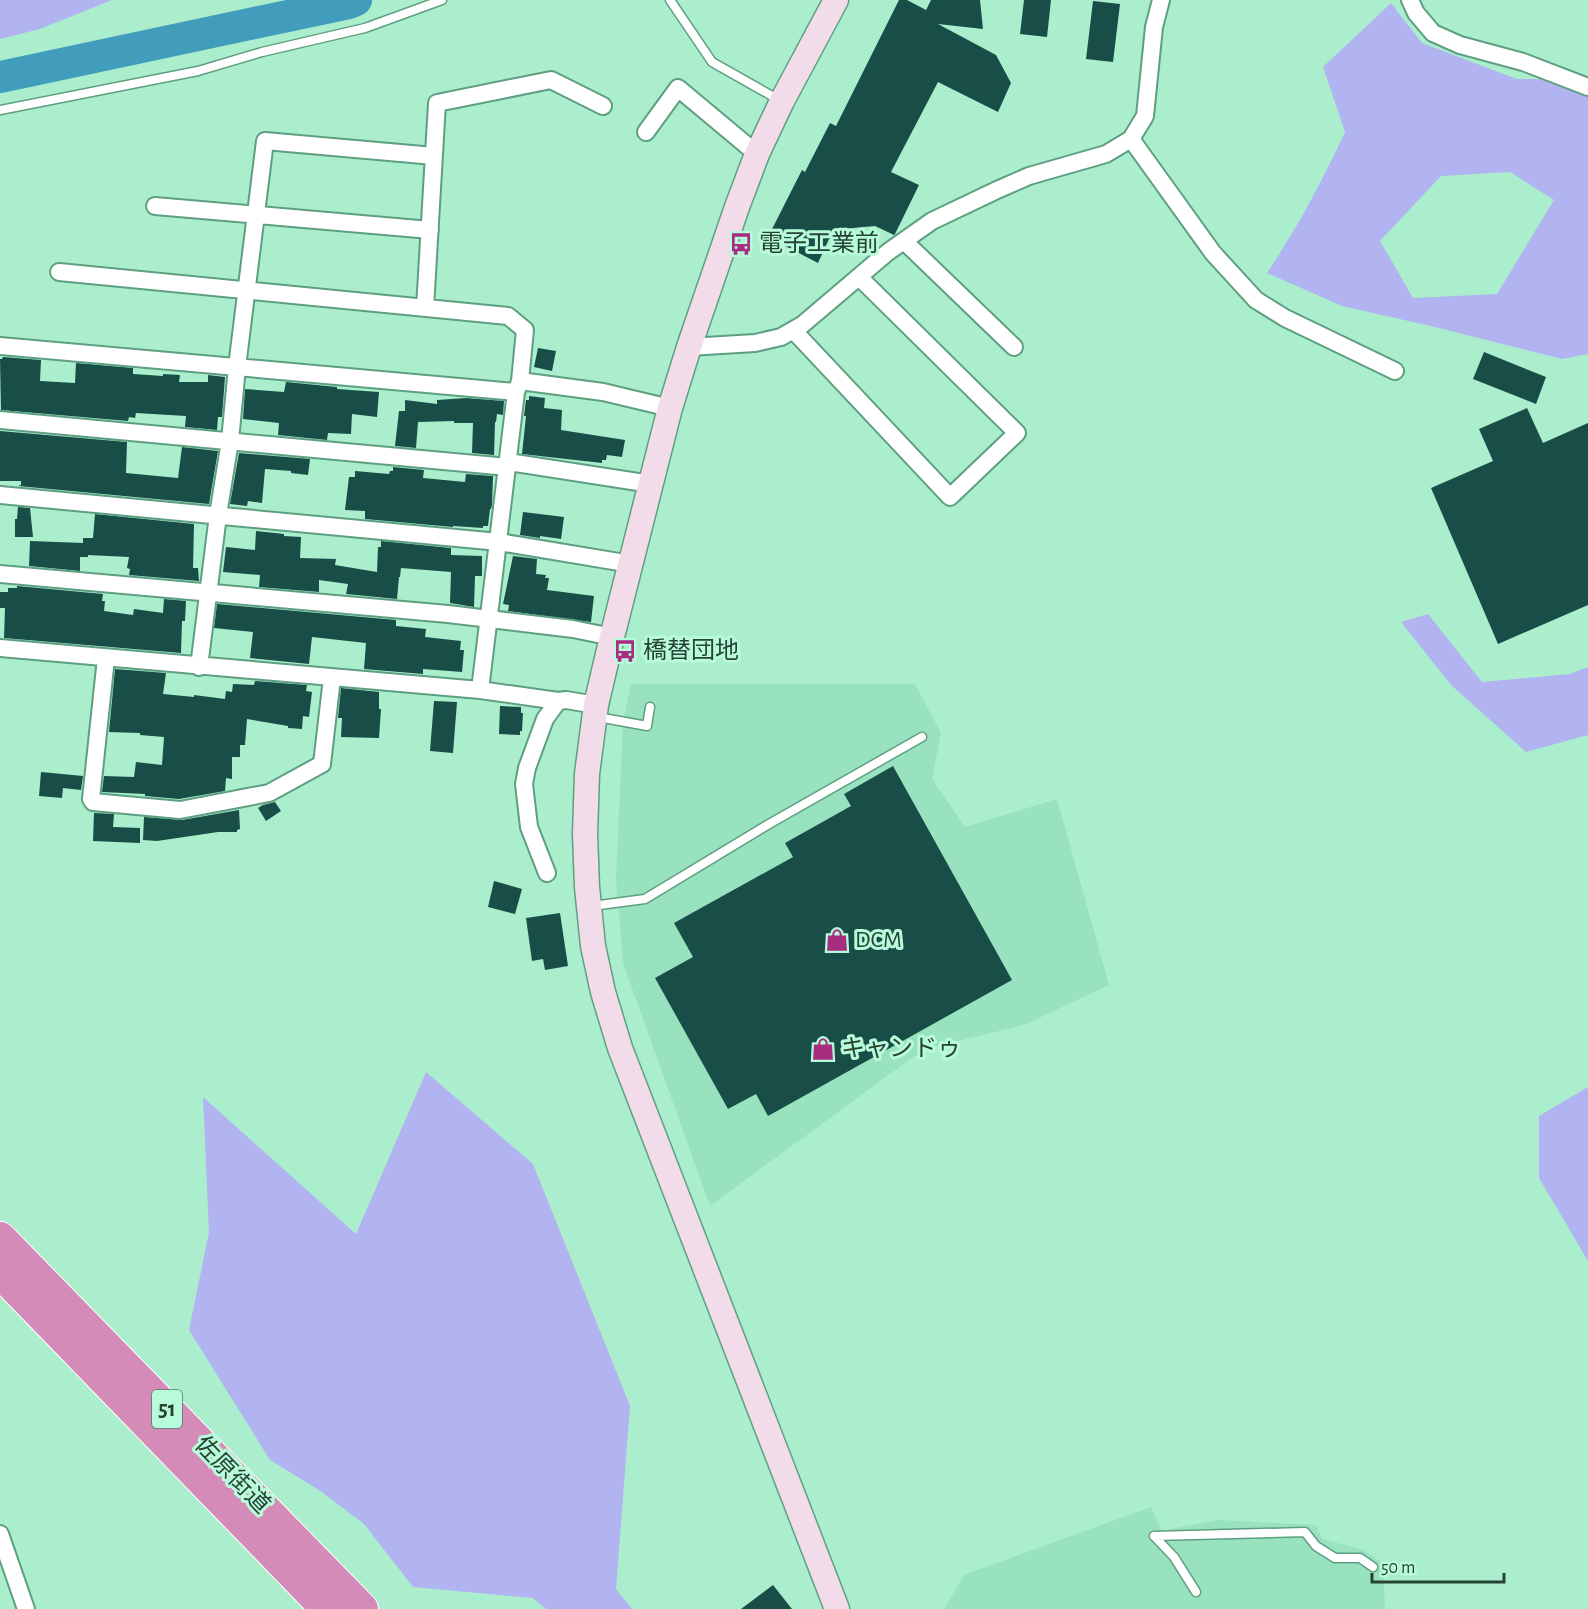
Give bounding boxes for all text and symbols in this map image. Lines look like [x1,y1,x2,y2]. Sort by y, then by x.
place label: 電子工業前 [759,230,879,256]
bus stop icon: 電子工業前 [728,231,754,257]
place label: 橋替団地 [643,637,739,663]
bus stop icon: 橋替団地 [612,638,638,664]
shop icon: DCM [824,927,850,953]
place label: DCM [855,928,902,952]
shop icon: キャンドゥ [810,1036,836,1062]
place label: キャンドゥ [841,1037,961,1061]
road number: 51 [152,1390,182,1428]
street label: 佐原街道 [190,1431,275,1518]
scale bar [1372,1546,1504,1584]
text: 50 m [1381,1559,1415,1577]

